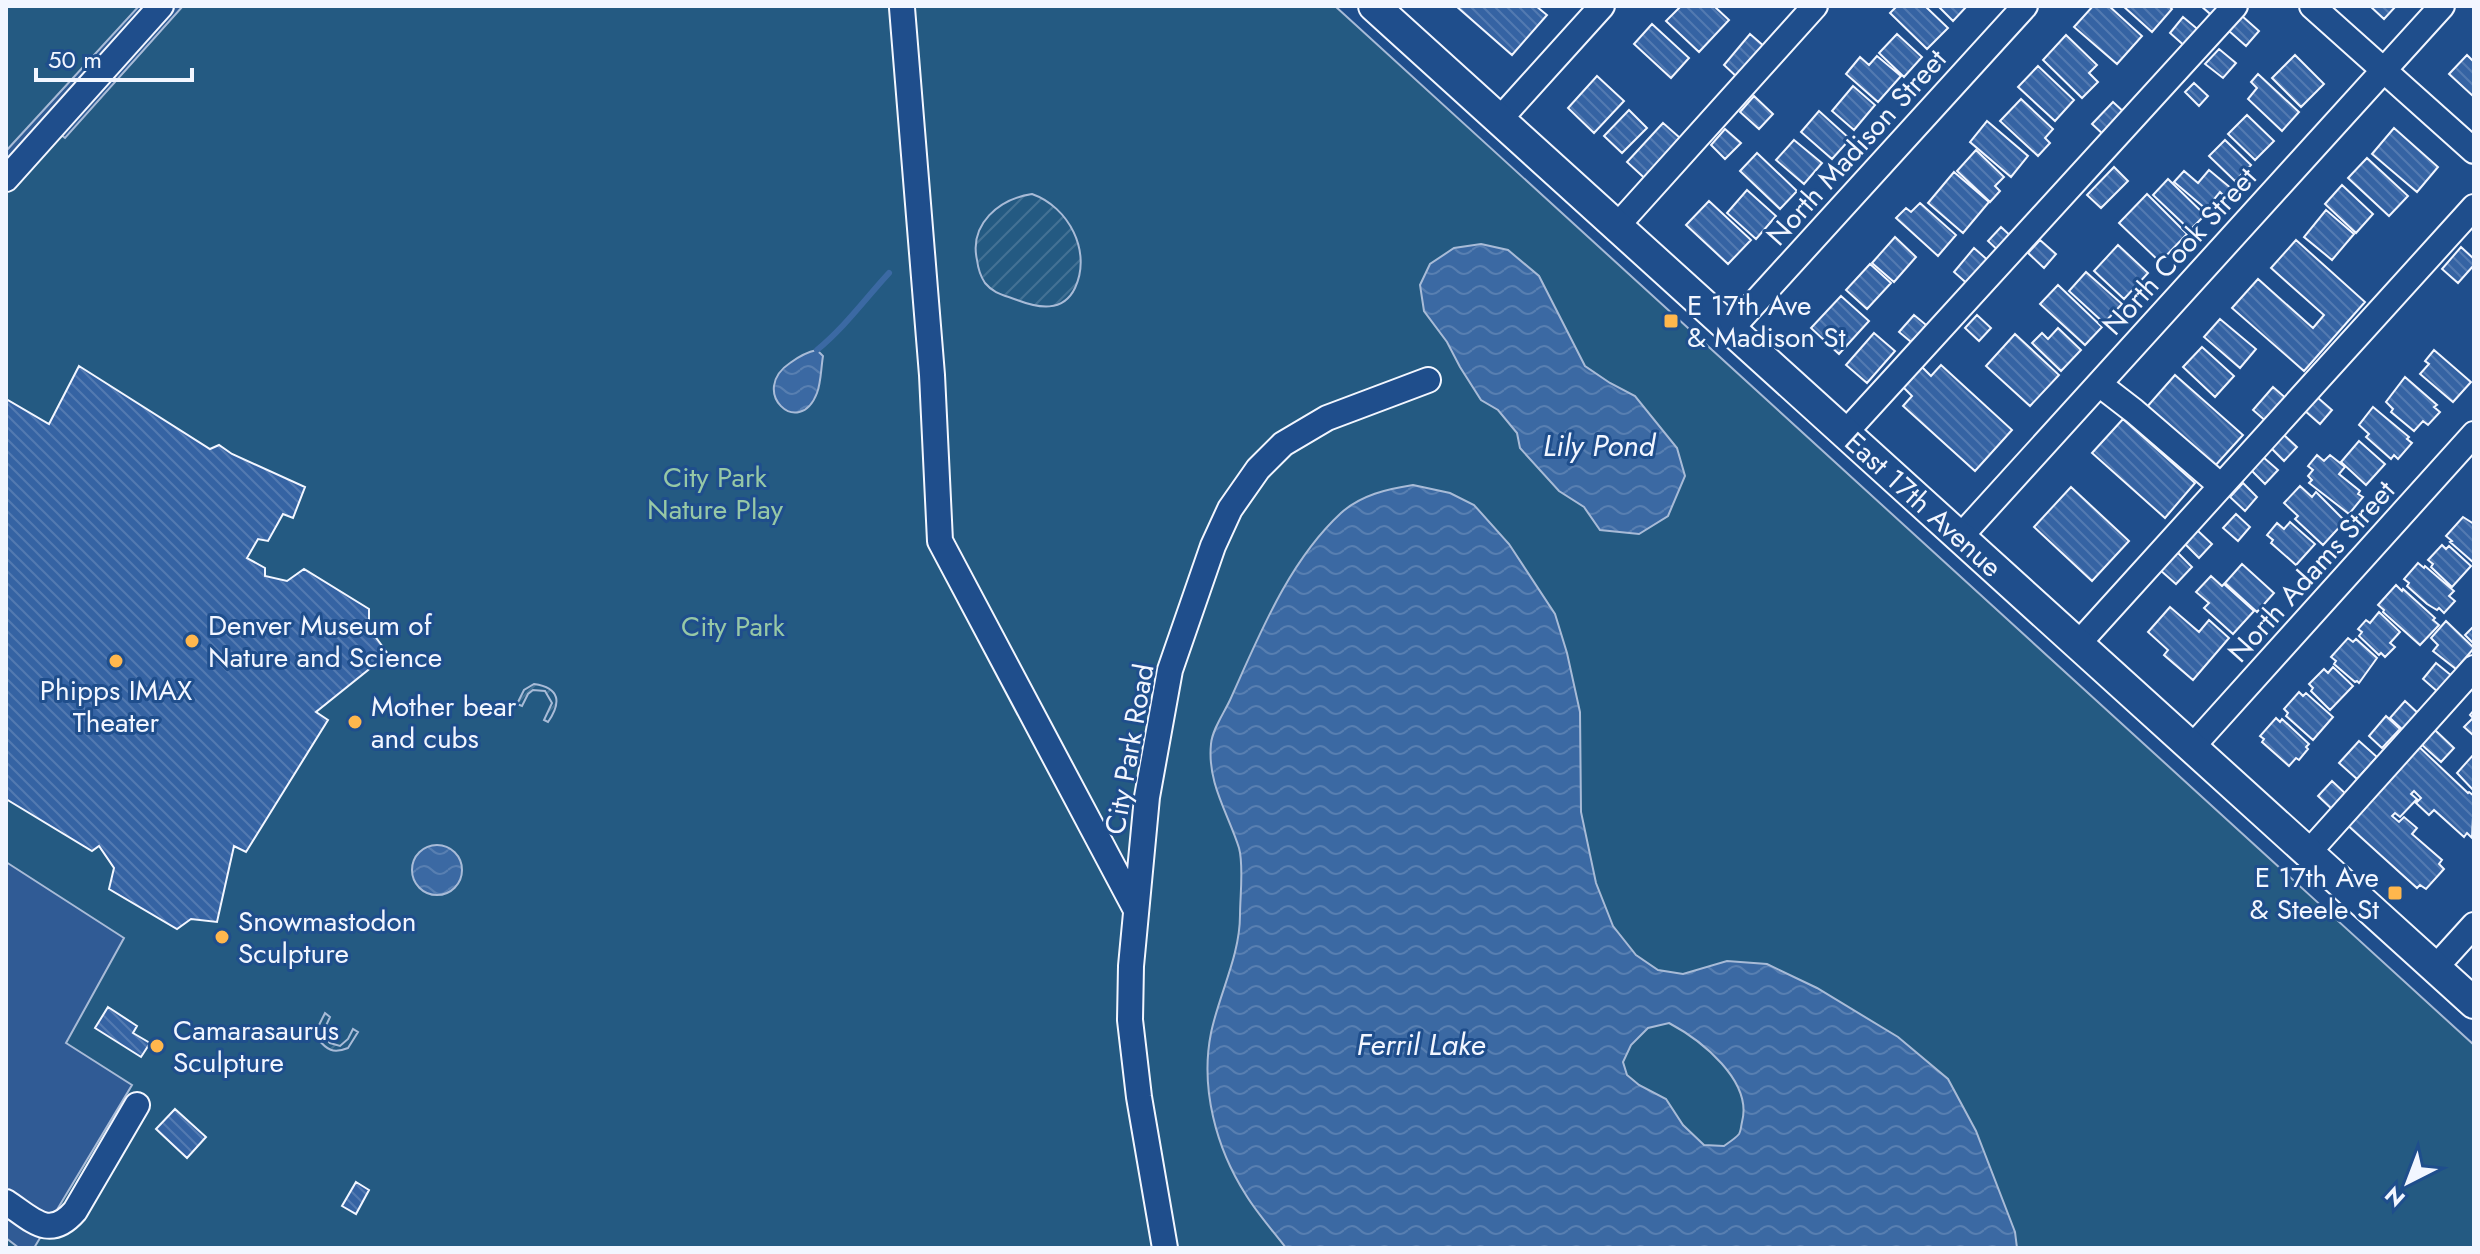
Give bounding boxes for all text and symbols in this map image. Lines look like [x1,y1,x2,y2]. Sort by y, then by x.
scale bar [36,32,192,82]
street label: North Madison Street [1757,40,1956,255]
text: 50 m [48,42,102,77]
street label: North Cook Street [2093,158,2266,344]
place label: E 17th Ave & Madison St [1687,285,1846,358]
marker: E 17th Ave & Madison St [1662,312,1680,330]
street label: East 17th Avenue [1836,422,2011,587]
water label: Lily Pond [1543,424,1656,467]
park label: City Park Nature Play [647,457,784,530]
street label: North Adams Street [2218,471,2405,672]
place label: Denver Museum of Nature and Science [208,605,442,678]
park label: City Park [681,606,786,647]
marker: Denver Museum of Nature and Science [183,632,201,650]
marker: Phipps IMAX Theater [107,652,125,670]
street label: City Park Road [1094,661,1165,838]
place label: Phipps IMAX Theater [40,670,193,743]
place label: Mother bear and cubs [371,686,517,759]
marker: Mother bear and cubs [346,713,364,731]
place label: E 17th Ave & Steele St [2249,857,2379,930]
marker: E 17th Ave & Steele St [2386,884,2404,902]
place label: Snowmastodon Sculpture [238,901,417,974]
marker: Snowmastodon Sculpture [213,928,231,946]
place label: Camarasaurus Sculpture [173,1010,339,1083]
water label: Ferril Lake [1357,1023,1485,1066]
marker: Camarasaurus Sculpture [148,1037,166,1055]
north arrow [2368,1142,2448,1222]
text: N [2377,1179,2412,1215]

